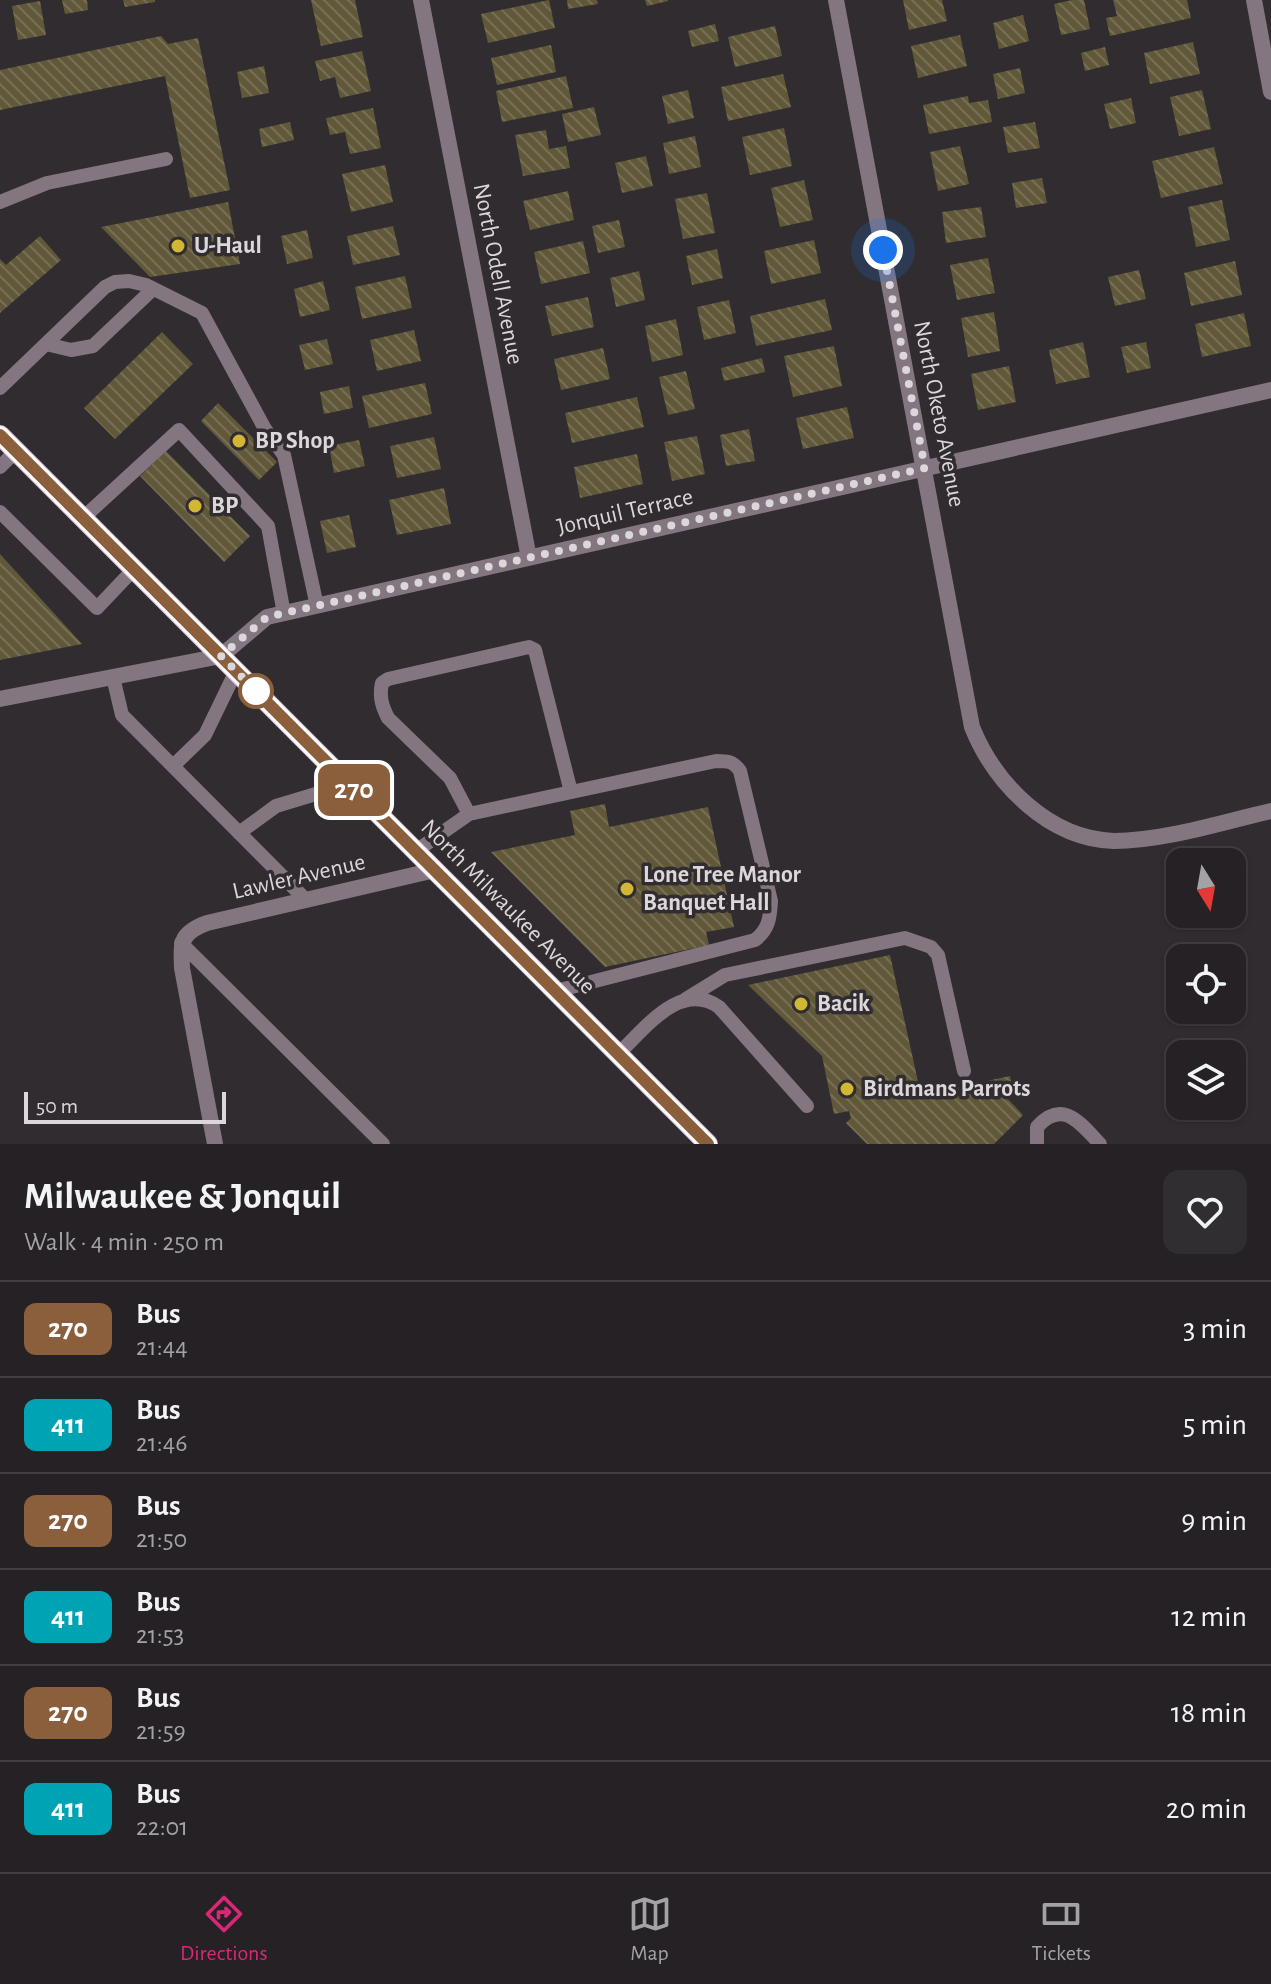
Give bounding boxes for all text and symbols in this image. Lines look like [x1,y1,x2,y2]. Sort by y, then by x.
street label: North Odell Avenue [469,181,527,367]
your location [863,230,903,270]
place label: U-Haul [194,234,262,258]
marker: U-Haul [169,237,187,255]
street label: North Oketo Avenue [909,319,969,509]
place label: BP Shop [255,429,335,453]
marker: BP Shop [230,432,248,450]
street label: Jonquil Terrace [555,485,695,539]
place label: BP [211,494,238,518]
marker: BP [186,497,204,515]
unlabelled marker [239,674,273,708]
line badge: 270 [308,764,400,816]
text: 270 [334,776,374,804]
street label: North Milwaukee Avenue [416,815,600,999]
north arrow [1166,848,1246,928]
map controls [1166,848,1246,1120]
street label: Lawler Avenue [230,850,368,904]
place label: Lone Tree Manor Banquet Hall [643,863,802,915]
marker: Lone Tree Manor Banquet Hall [618,880,636,898]
button: locate [1166,944,1246,1024]
place label: Bacik [817,992,870,1016]
marker: Bacik [792,995,810,1013]
button: layers [1166,1040,1246,1120]
place label: Birdmans Parrots [863,1077,1030,1101]
marker: Birdmans Parrots [838,1080,856,1098]
scale bar [24,1088,226,1124]
text: 50 m [36,1095,78,1117]
button: heart [1163,1170,1247,1254]
text: Milwaukee & Jonquil [24,1178,341,1216]
text: Walk · 4 min · 250 m [24,1229,224,1255]
text: Bus [136,1299,181,1329]
text: 3 min [1183,1314,1247,1344]
text: 270 [48,1315,88,1343]
text: 21:44 [136,1334,188,1360]
text: Bus [136,1395,181,1425]
text: 5 min [1183,1410,1247,1440]
text: 411 [51,1411,85,1439]
text: 21:46 [136,1430,187,1456]
text: Bus [136,1491,181,1521]
text: 9 min [1181,1506,1247,1536]
text: 270 [48,1507,88,1535]
text: 21:50 [136,1526,187,1552]
text: Bus [136,1587,181,1617]
text: 12 min [1171,1602,1247,1632]
text: 411 [51,1603,85,1631]
text: 21:53 [136,1622,184,1648]
text: Bus [136,1683,181,1713]
text: 18 min [1171,1698,1247,1728]
text: 270 [48,1699,88,1727]
text: 21:59 [136,1718,186,1744]
text: Bus [136,1779,181,1809]
text: 20 min [1166,1794,1247,1824]
text: 411 [51,1795,85,1823]
text: 22:01 [136,1814,188,1840]
tab: Directions [180,1892,268,1966]
tab: Map [628,1892,672,1966]
tab: Tickets [1031,1892,1091,1966]

